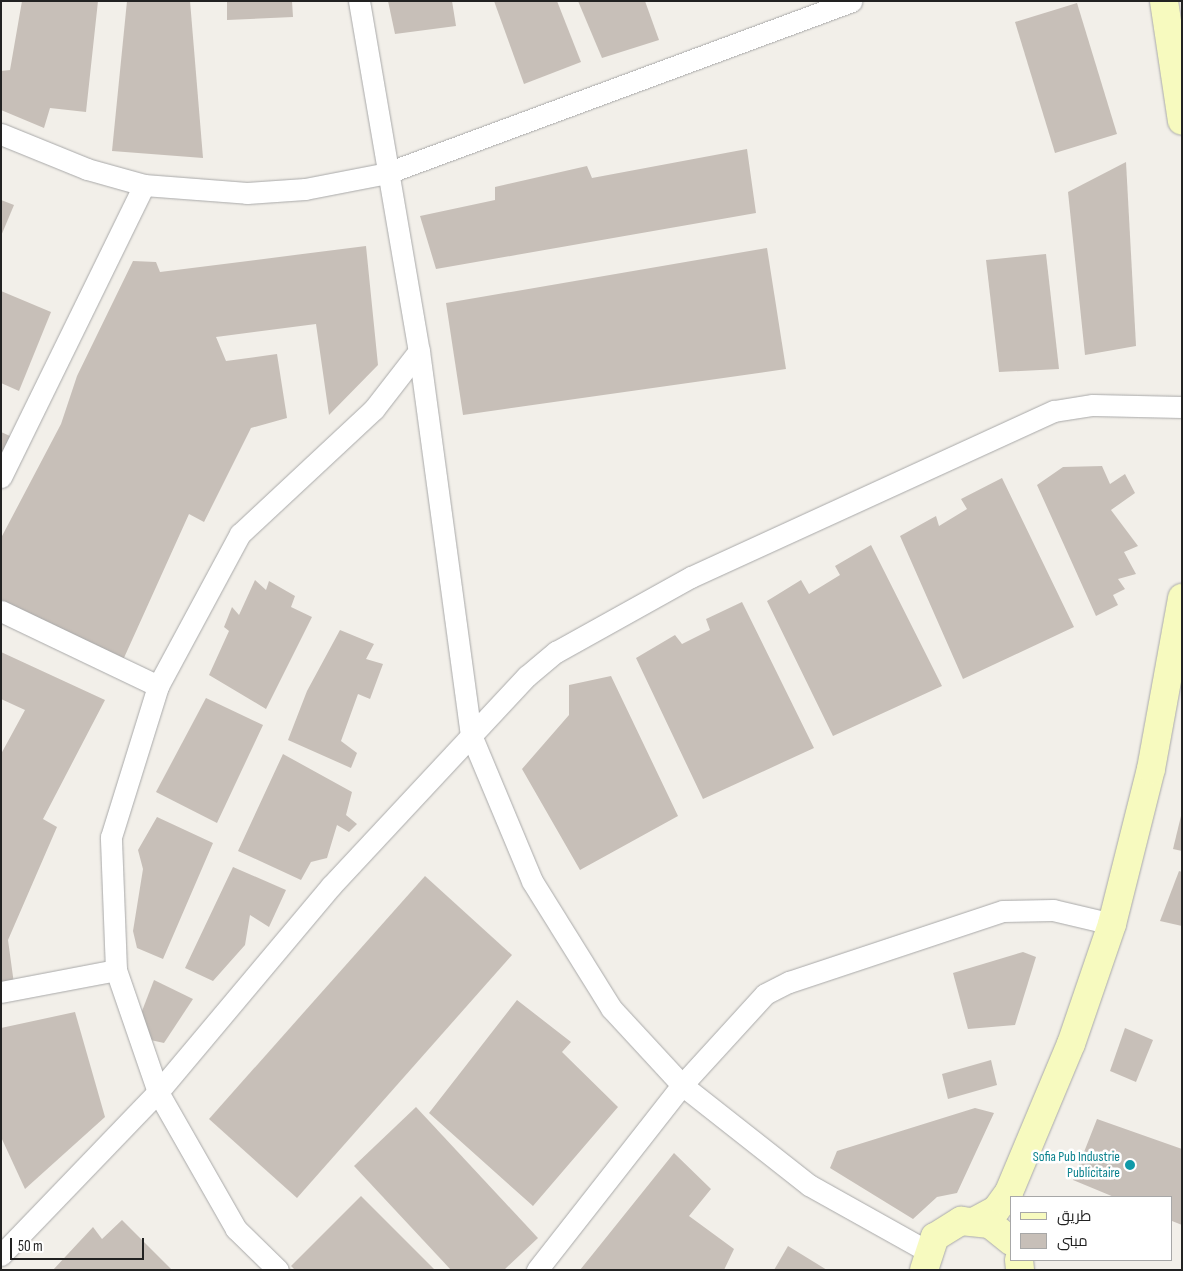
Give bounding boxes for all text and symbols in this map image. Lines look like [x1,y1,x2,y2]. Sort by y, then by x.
place label: Sofia Pub Industrie Publicitaire [1033,1149,1120,1182]
marker: Sofia Pub Industrie Publicitaire [1124,1159,1136,1171]
legend [1010,1196,1173,1261]
text: طريق [1057,1207,1091,1226]
scale bar [12,1228,146,1260]
text: مبنى [1057,1232,1088,1251]
text: 50 m [18,1237,43,1256]

